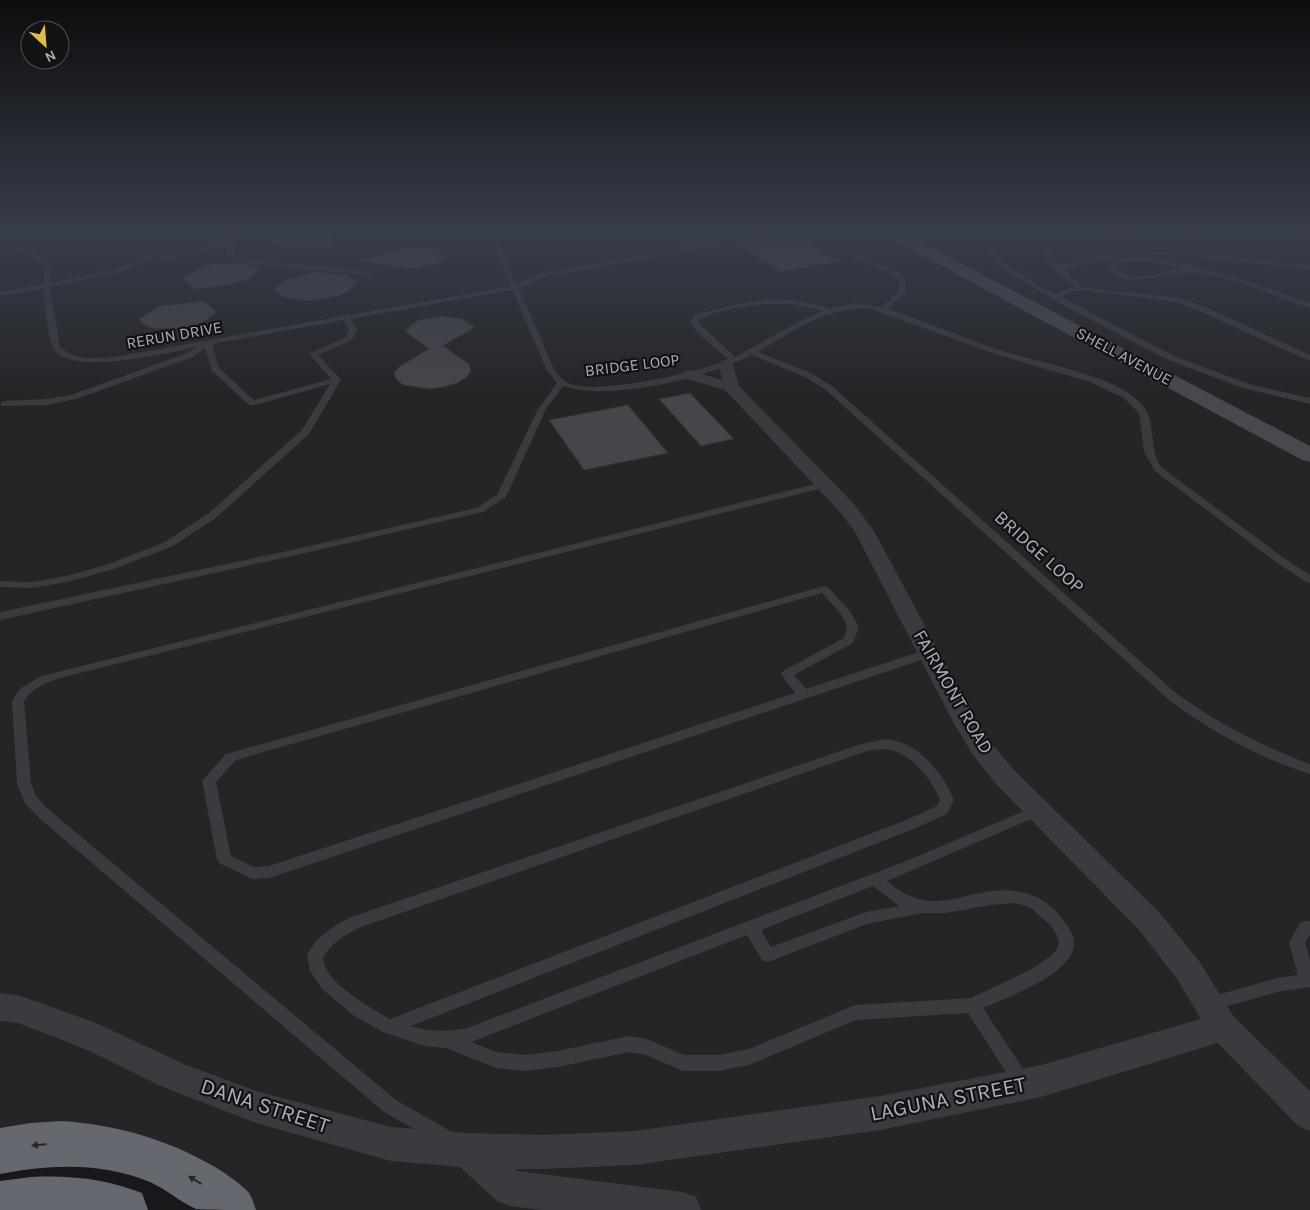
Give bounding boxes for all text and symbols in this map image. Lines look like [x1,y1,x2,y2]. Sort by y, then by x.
north arrow [20,20,70,70]
text: N [42,46,59,66]
street label: RERUN DRIVE [125,317,223,353]
street label: SHELL AVENUE [1073,323,1175,389]
street label: BRIDGE LOOP [584,350,680,380]
street label: BRIDGE LOOP [990,506,1088,598]
street label: FAIRMONT ROAD [909,626,997,758]
street label: LAGUNA STREET [868,1071,1028,1127]
street label: DANA STREET [197,1073,333,1139]
one-way arrow [31,1141,47,1149]
one-way arrow [188,1175,201,1184]

